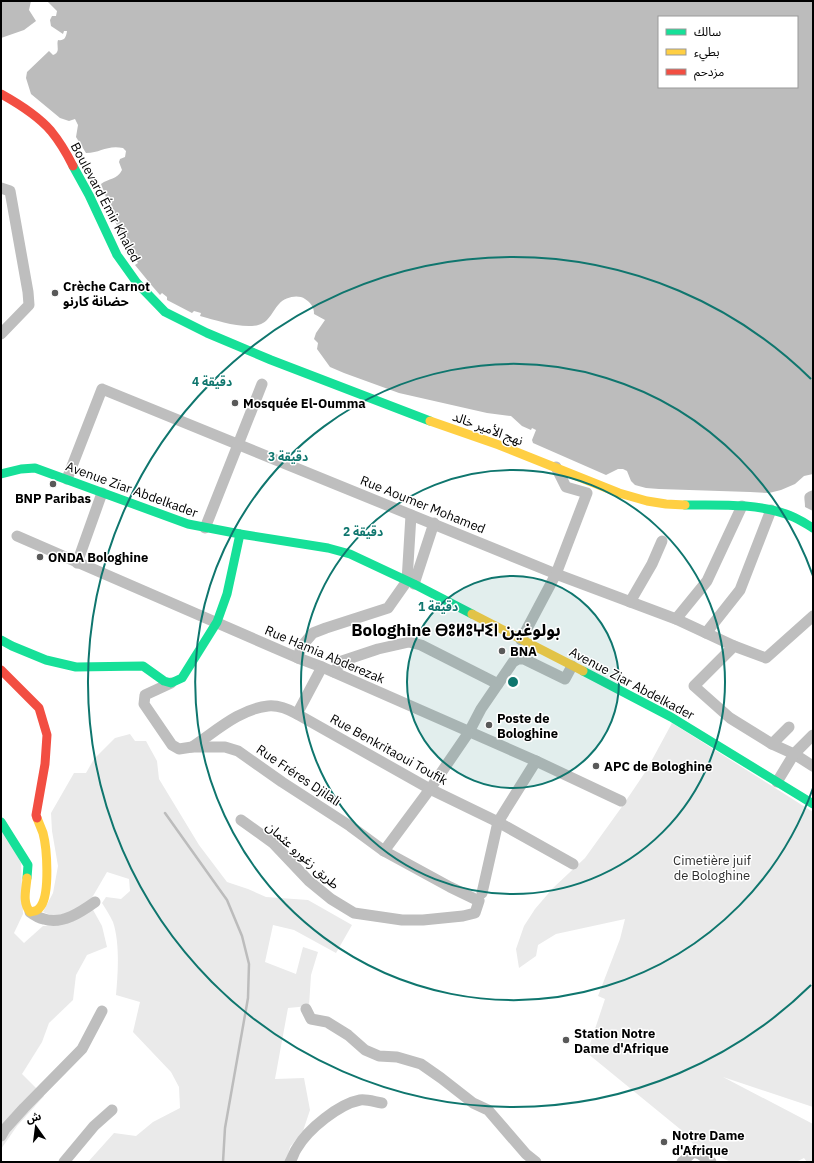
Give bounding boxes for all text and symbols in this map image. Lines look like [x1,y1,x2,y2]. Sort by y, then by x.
legend [658,16,798,88]
text: سالك [694,24,721,39]
text: بطيء [694,44,720,62]
text: مزدحم [694,64,724,81]
street label: Boulevard Émir Khaled [67,140,144,265]
place label: Crèche Carnot حضانة كارنو [63,278,150,310]
marker: Crèche Carnot حضانة كارنو [50,288,60,298]
text: 4 دقيقة [192,374,232,389]
place label: Mosquée El-Oumma [243,395,366,412]
marker: Mosquée El-Oumma [230,398,240,408]
street label: نهج الأمير خالد [450,408,525,451]
text: 3 دقيقة [268,449,308,464]
street label: Avenue Ziar Abdelkader [63,458,200,521]
street label: Rue Aoumer Mohamed [358,472,488,537]
marker: BNP Paribas [48,479,58,489]
place label: BNP Paribas [15,490,92,507]
text: 2 دقيقة [343,524,383,539]
place label: ONDA Bologhine [48,549,148,566]
marker: ONDA Bologhine [35,552,45,562]
text: 1 دقيقة [418,599,458,614]
district label: Bologhine ⴱⵓⵍⵓⵖⵉⵏ بولوغين [351,619,561,641]
street label: Rue Hamia Abderezak [262,621,388,688]
place label: BNA [510,643,537,660]
street label: Avenue Ziar Abdelkader [566,643,697,724]
marker: BNA [497,646,507,656]
centre of rings [506,675,520,689]
street label: Rue Benkritaoui Toufik [327,710,451,789]
place label: Poste de Bologhine [497,710,558,742]
marker: Poste de Bologhine [484,720,494,730]
street label: Rue Fréres Djilali [253,741,344,810]
place label: APC de Bologhine [604,758,712,775]
marker: APC de Bologhine [591,761,601,771]
street label: طريق زغورو عثمان [262,818,343,893]
park label: Cimetière juif de Bologhine [673,852,751,884]
place label: Station Notre Dame d'Afrique [574,1025,669,1057]
marker: Station Notre Dame d'Afrique [561,1035,571,1045]
north arrow [16,1107,56,1147]
text: ش [25,1109,43,1126]
place label: Notre Dame d'Afrique [672,1127,745,1159]
marker: Notre Dame d'Afrique [659,1137,669,1147]

